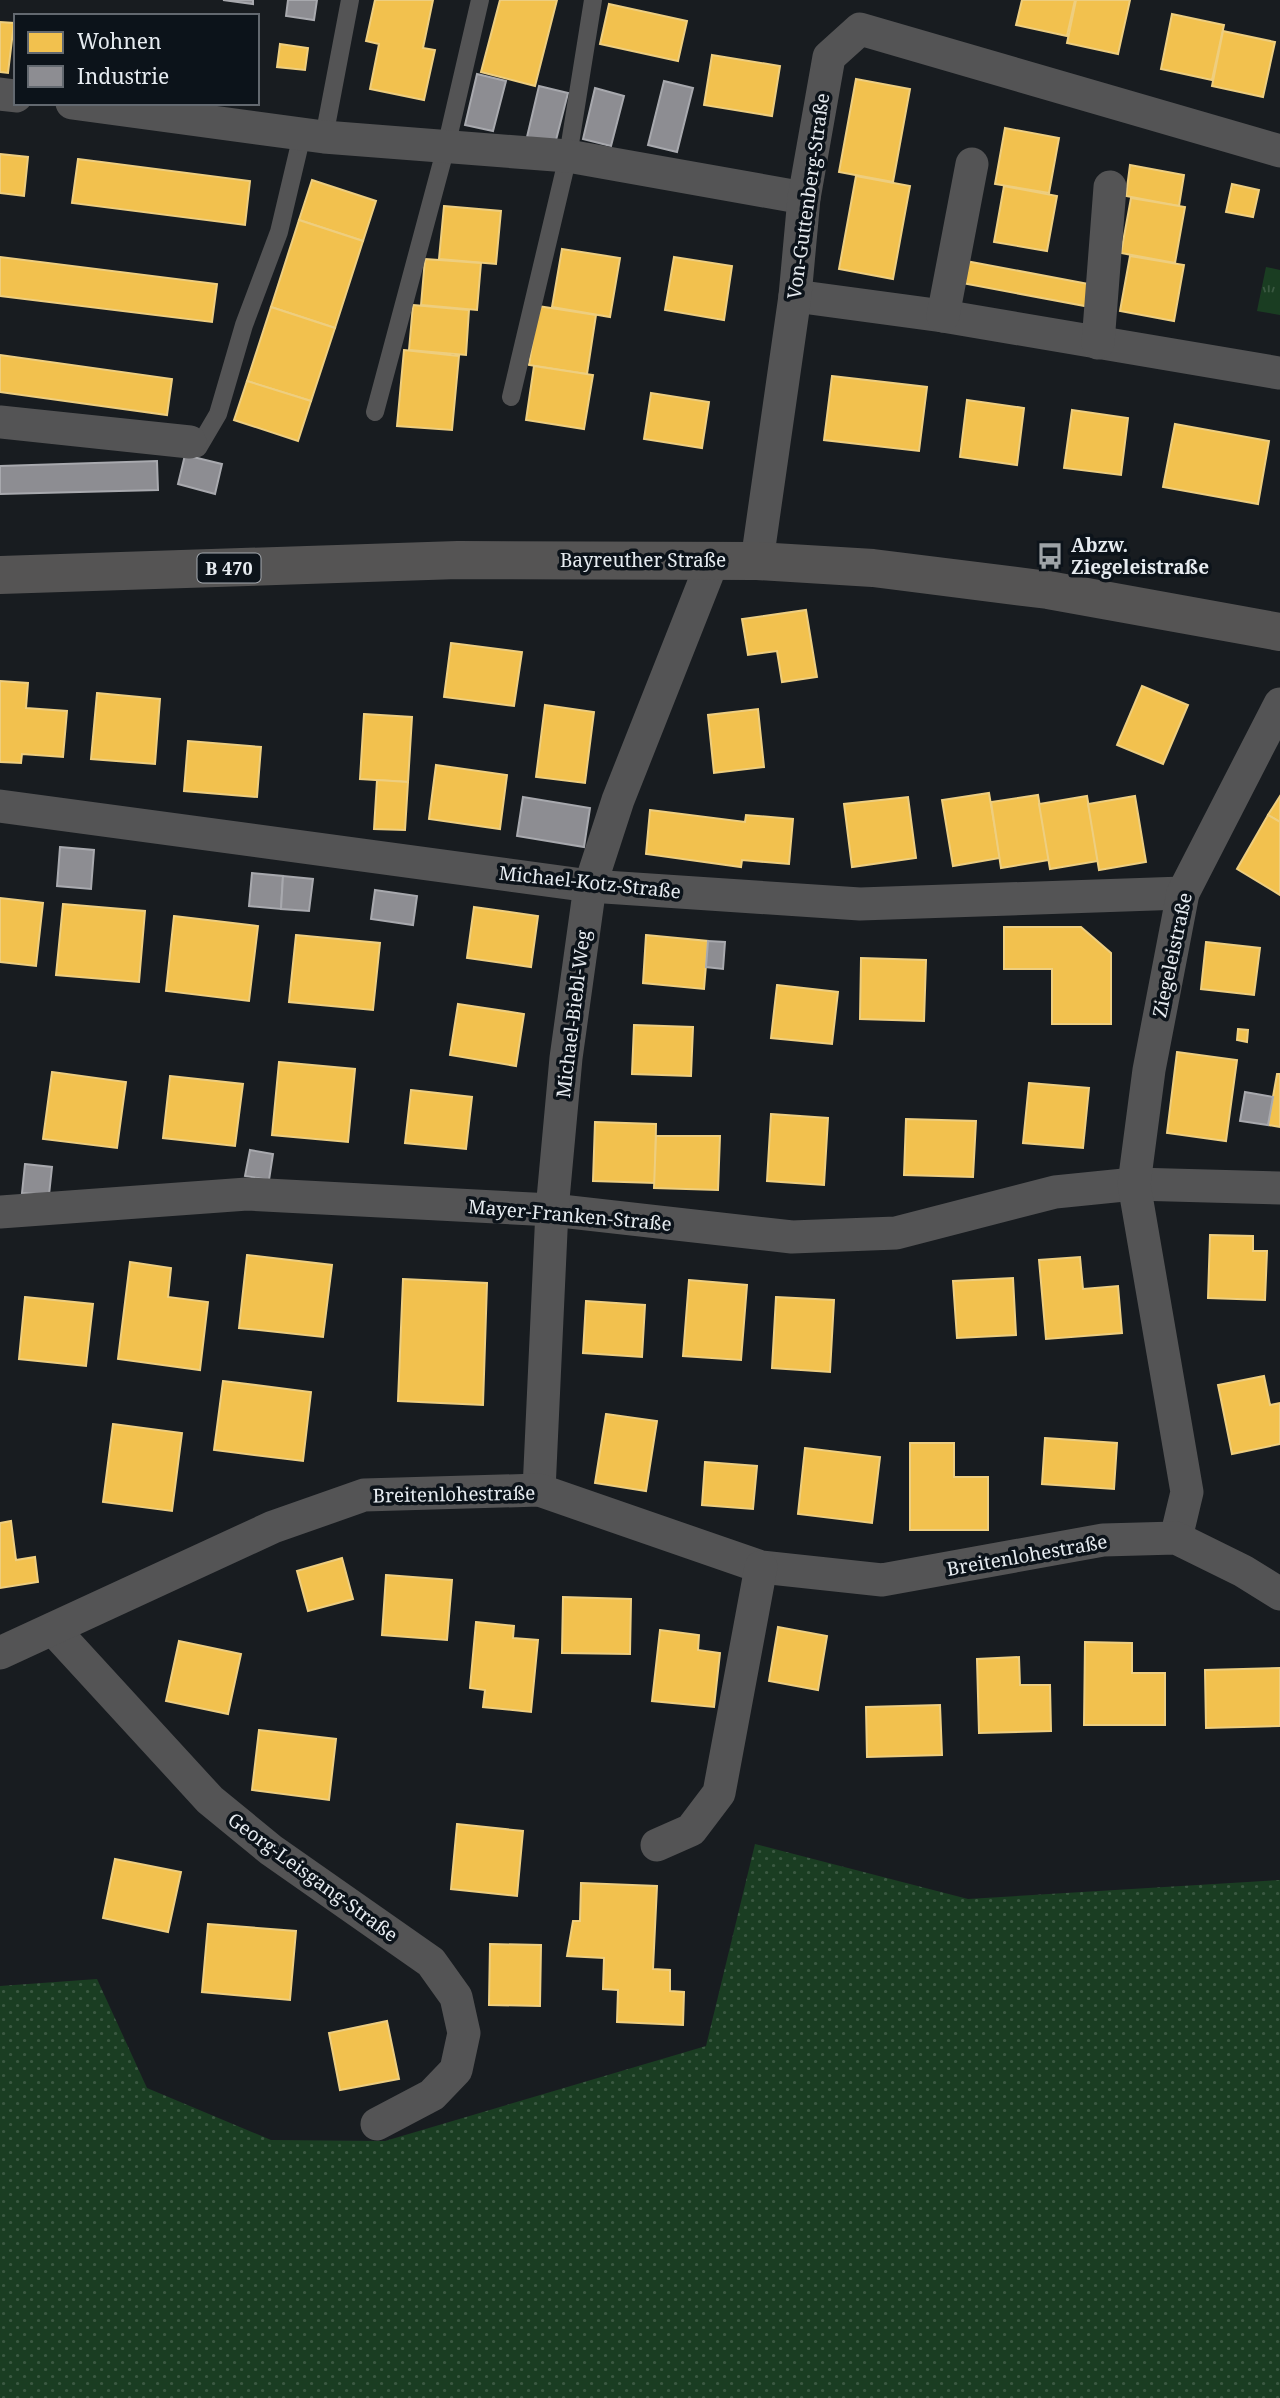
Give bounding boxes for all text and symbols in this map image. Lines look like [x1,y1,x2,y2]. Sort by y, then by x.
legend [14,14,259,105]
text: Wohnen [77,27,162,55]
text: Industrie [77,62,169,90]
street label: Von-Guttenberg-Straße [781,91,835,301]
place label: Abzw. Ziegeleistraße [1071,532,1209,580]
bus stop icon: Abzw. Ziegeleistraße [1035,541,1065,571]
street label: Bayreuther Straße [560,547,726,573]
road number: B 470 [198,554,260,582]
street label: Michael-Kotz-Straße [498,860,682,904]
street label: Ziegeleistraße [1146,890,1198,1020]
street label: Michael-Biebl-Weg [550,928,596,1100]
street label: Mayer-Franken-Straße [467,1193,673,1237]
street label: Breitenlohestraße [372,1480,536,1508]
street label: Breitenlohestraße [945,1528,1109,1582]
street label: Georg-Leisgang-Straße [223,1806,403,1948]

